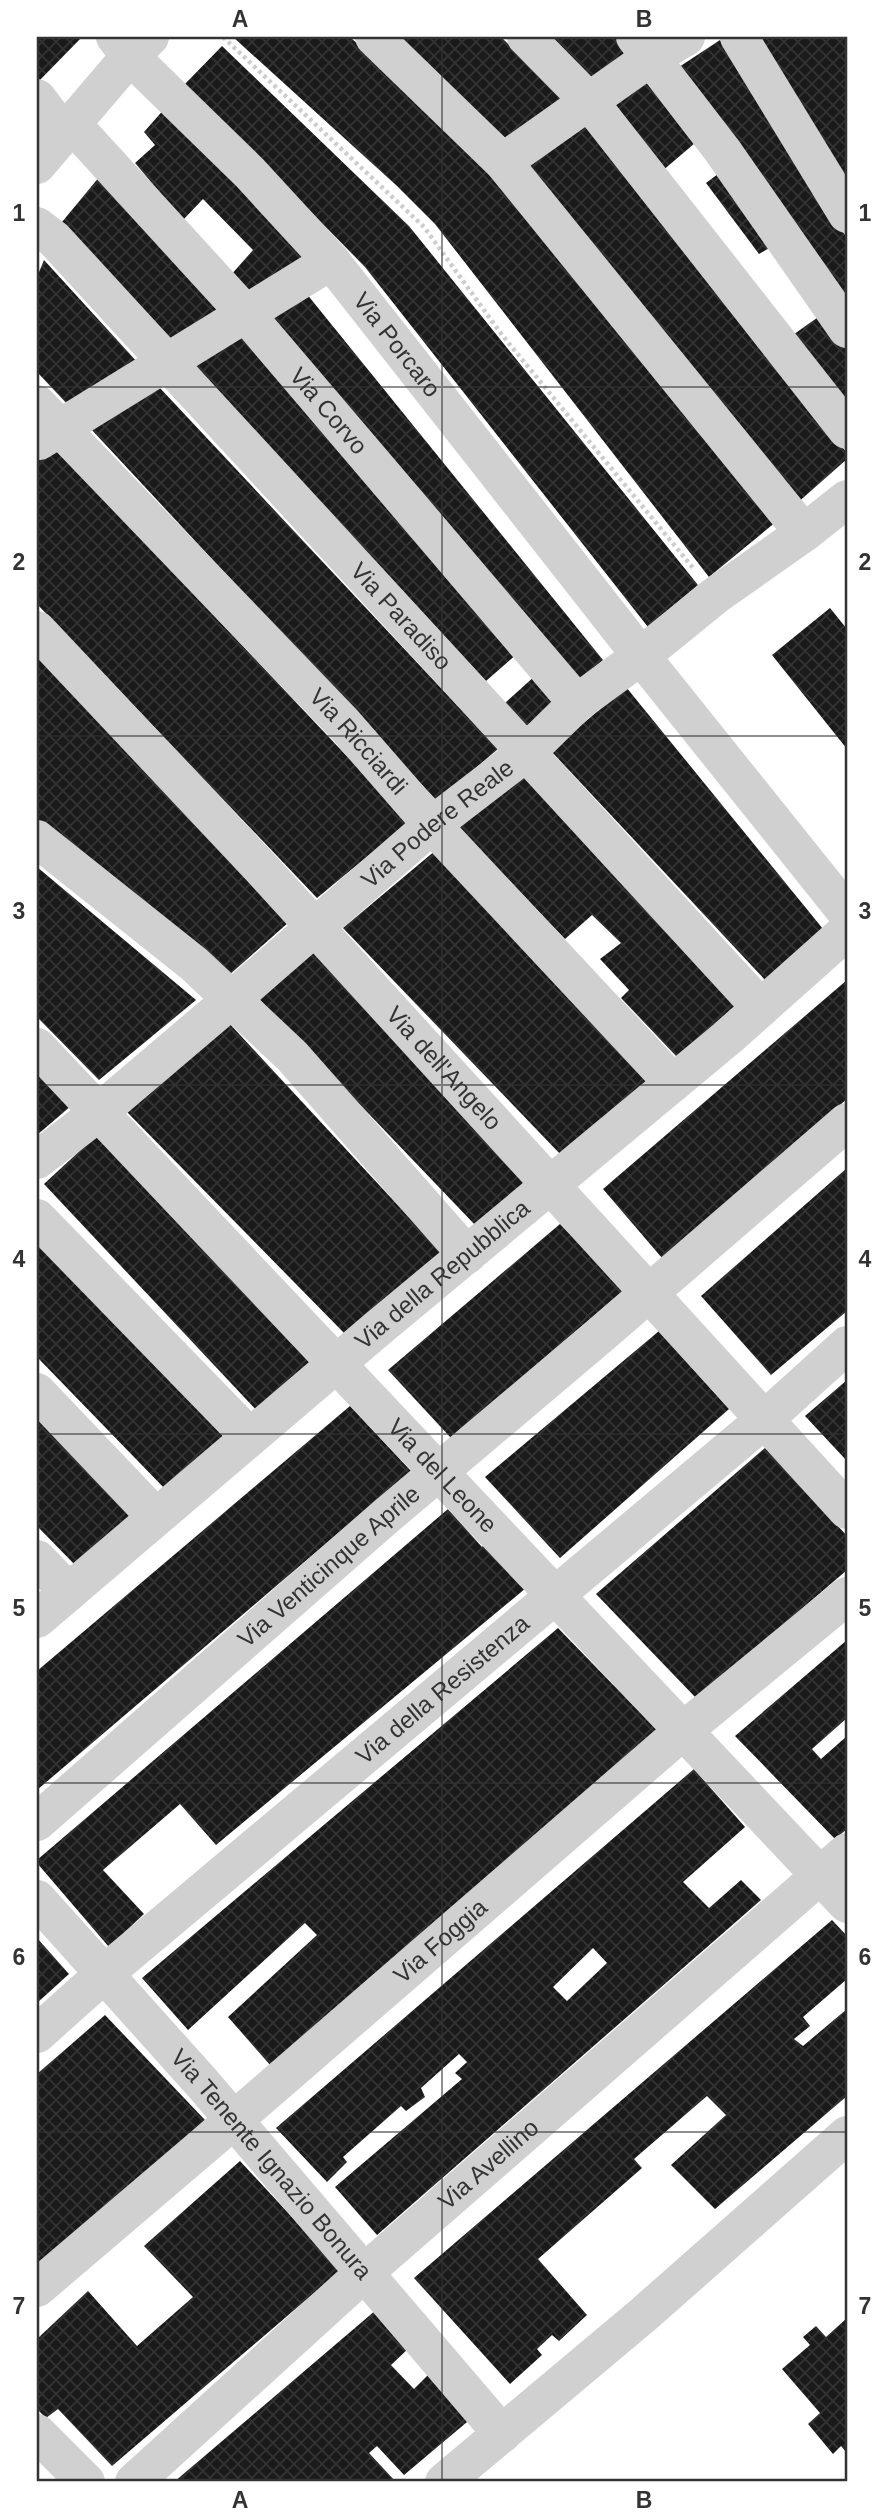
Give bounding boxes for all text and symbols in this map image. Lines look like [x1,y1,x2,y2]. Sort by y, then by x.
text: A [232,6,248,32]
text: B [636,6,652,32]
text: 1 [13,200,26,226]
text: 1 [859,200,872,226]
street label: Via Porcaro [348,287,446,402]
street label: Via Corvo [285,362,373,459]
text: 2 [13,549,25,575]
text: 2 [859,549,871,575]
street label: Via Paradiso [345,557,457,675]
street label: Via Ricciardi [304,683,413,800]
street label: Via Podere Reale [356,754,518,893]
text: 3 [13,898,25,924]
text: 3 [859,898,871,924]
street label: Via dell'Angelo [381,1001,507,1135]
street label: Via della Repubblica [350,1194,535,1355]
text: 4 [13,1246,26,1272]
text: 4 [859,1246,872,1272]
street label: Via del Leone [383,1413,503,1538]
street label: Via Venticinque Aprile [232,1480,425,1652]
text: 5 [13,1595,26,1621]
text: 5 [859,1595,872,1621]
street label: Via della Resistenza [350,1609,535,1770]
street label: Via Foggia [388,1893,493,1988]
text: 6 [13,1944,25,1970]
text: 6 [859,1944,871,1970]
street label: Via Tenente Ignazio Bonura [165,2044,378,2285]
street label: Via Avellino [433,2113,544,2215]
text: 7 [13,2293,25,2319]
text: 7 [859,2293,871,2319]
text: A [232,2487,248,2513]
text: B [636,2487,652,2513]

